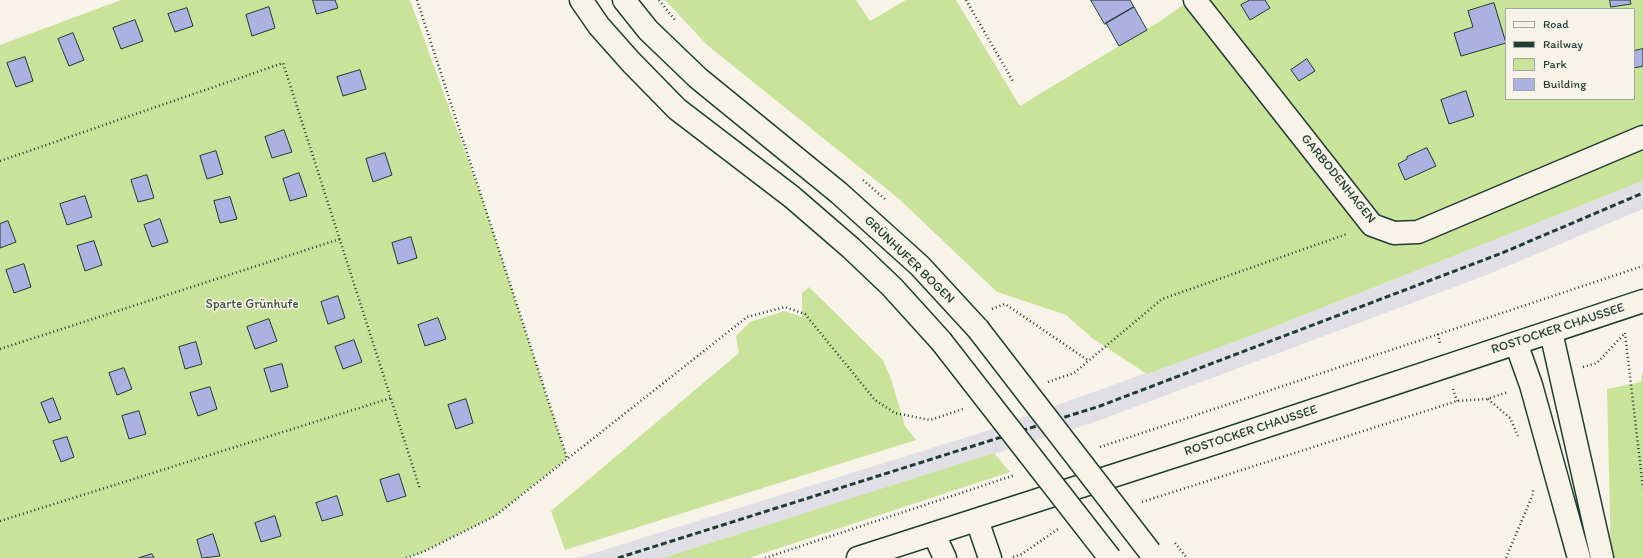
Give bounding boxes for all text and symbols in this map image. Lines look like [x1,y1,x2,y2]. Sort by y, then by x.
legend [1505,8,1635,100]
text: Road [1543,17,1569,31]
text: Railway [1543,37,1583,51]
text: Park [1543,57,1567,71]
text: Building [1543,77,1586,91]
street label: GARBODENHAGEN [1297,131,1379,227]
street label: GRÜNHUFER BOGEN [860,213,958,307]
park label: Sparte Grünhufe [205,297,299,313]
street label: ROSTOCKER CHAUSSEE [1489,300,1627,358]
street label: ROSTOCKER CHAUSSEE [1182,402,1320,460]

